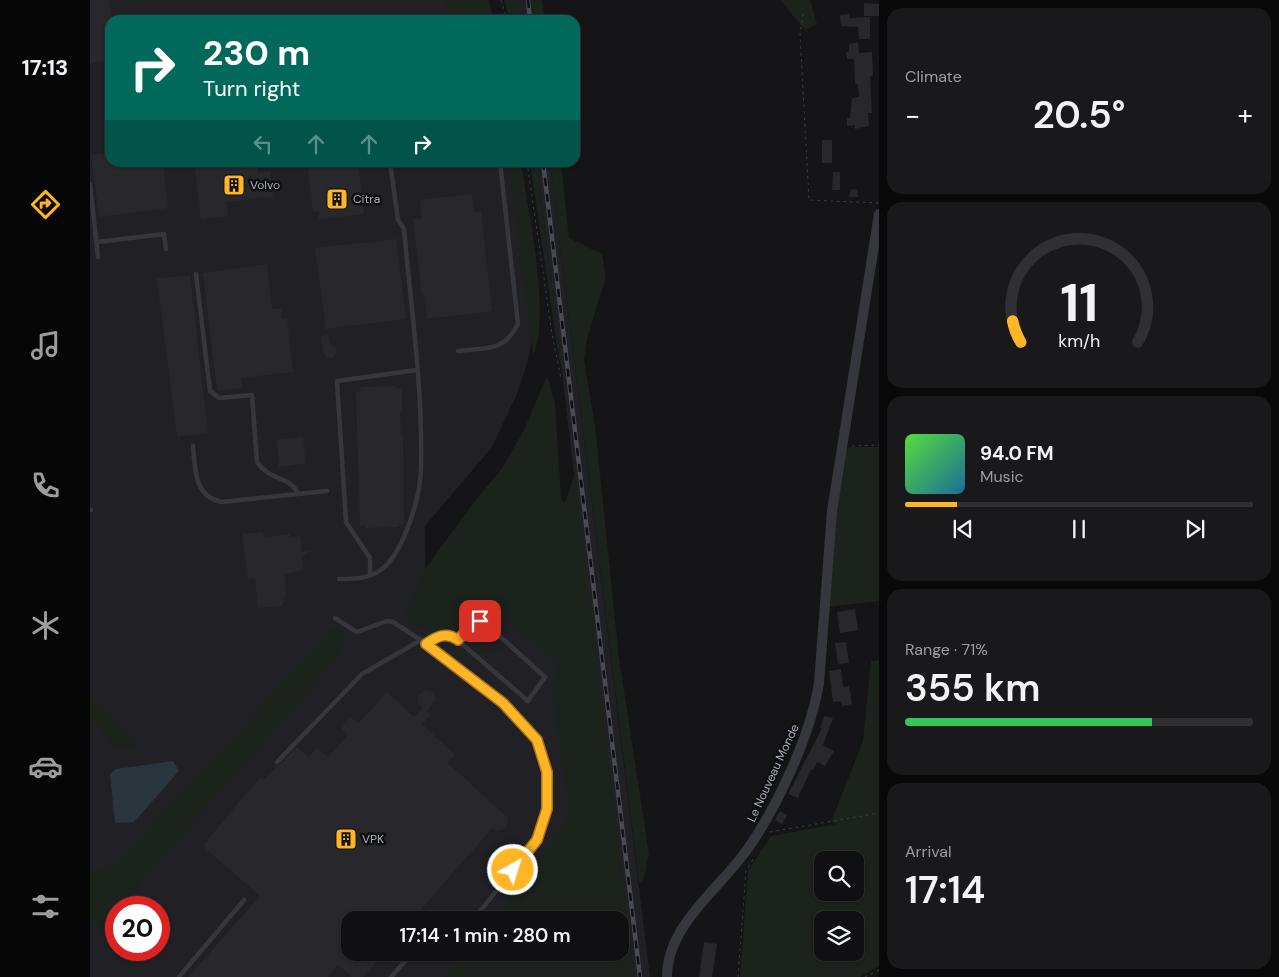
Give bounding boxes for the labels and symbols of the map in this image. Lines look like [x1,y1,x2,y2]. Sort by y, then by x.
building icon: Volvo [222,173,246,197]
place label: Volvo [250,177,280,193]
building icon: Citra [325,187,349,211]
place label: Citra [353,191,380,207]
pin [459,600,501,642]
street label: Le Nouveau Monde [743,721,803,825]
building icon: VPK [334,827,358,851]
place label: VPK [362,831,384,847]
position arrow [486,843,538,895]
speed limit sign: 20 [105,896,170,961]

